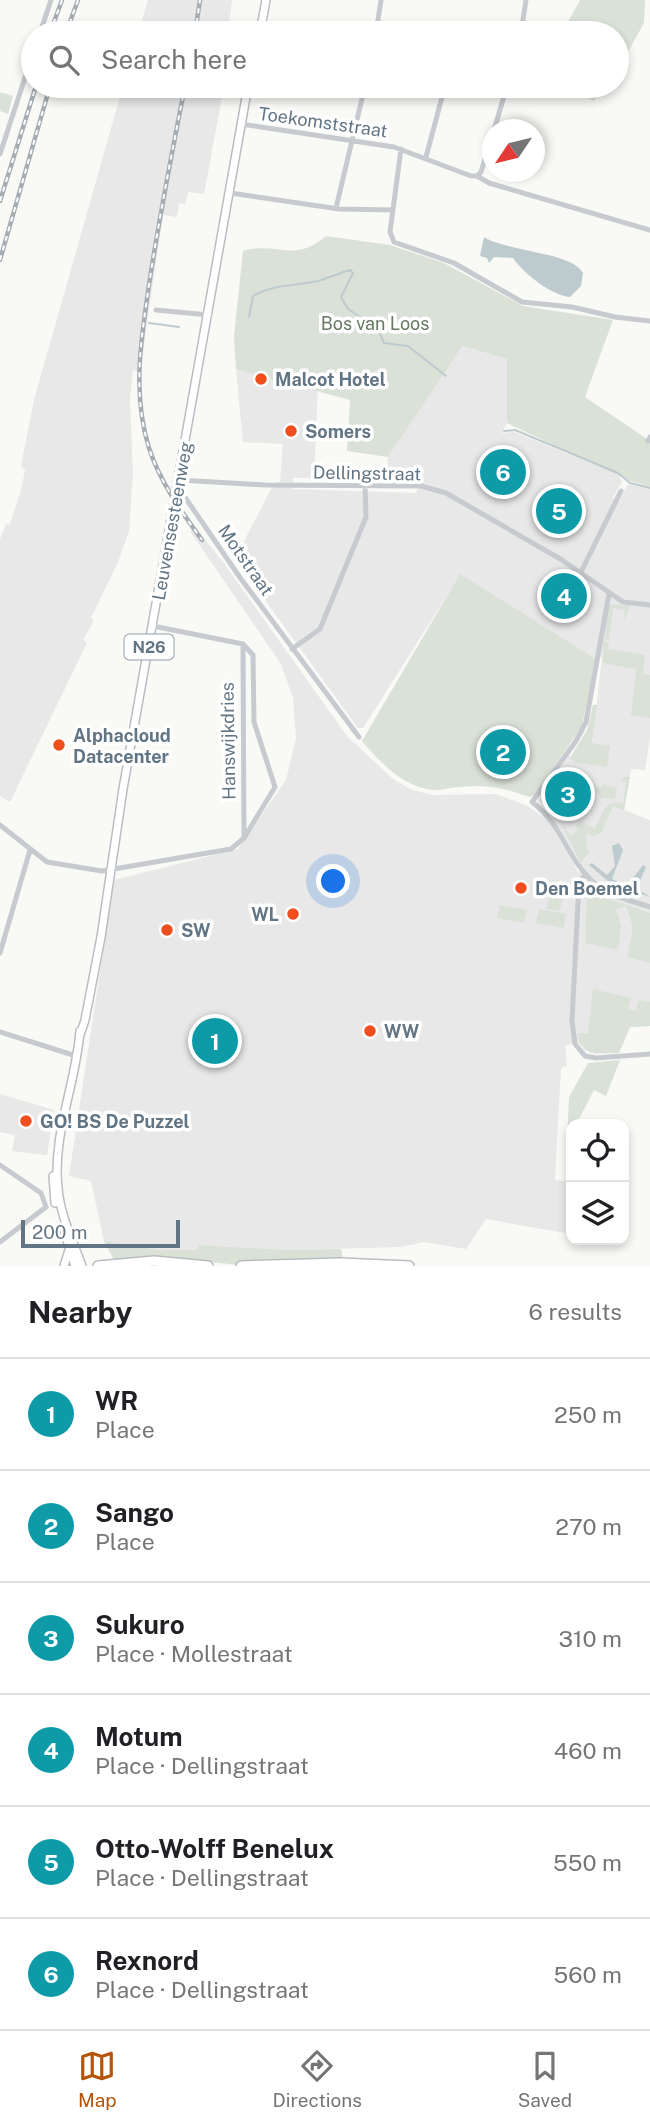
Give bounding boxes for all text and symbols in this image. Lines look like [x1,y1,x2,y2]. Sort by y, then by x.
search box [21,21,629,98]
icon: search [45,41,83,79]
text: Search here [101,44,247,75]
street label: Toekomststraat [257,103,389,141]
north arrow [482,119,545,182]
park label: Bos van Loos [321,313,429,334]
place label: Malcot Hotel [275,369,386,390]
marker: Malcot Hotel [253,371,269,387]
place label: Somers [305,421,371,442]
marker: Somers [283,423,299,439]
street label: Leuvensesteenweg [148,440,196,602]
pin: 6 [480,446,526,498]
street label: Dellingstraat [313,462,421,484]
pin: 5 [536,485,582,537]
street label: Motstraat [214,521,278,599]
pin: 4 [541,570,587,622]
road number: N26 [124,634,174,660]
street label: Hanswijkdries [216,682,240,800]
place label: Alphacloud Datacenter [73,725,171,767]
pin: 2 [480,726,526,778]
marker: Alphacloud Datacenter [51,737,67,753]
pin: 3 [545,768,591,820]
your location [316,864,350,898]
place label: Den Boemel [535,878,639,899]
marker: Den Boemel [513,880,529,896]
place label: WL [251,904,279,925]
marker: WL [285,906,301,922]
place label: SW [181,920,211,941]
marker: SW [159,922,175,938]
pin: 1 [192,1015,238,1067]
place label: WW [384,1021,420,1042]
marker: WW [362,1023,378,1039]
place label: GO! BS De Puzzel [40,1111,190,1132]
marker: GO! BS De Puzzel [18,1113,34,1129]
map controls [566,1119,629,1245]
button: locate [566,1119,629,1182]
button: layers [566,1182,629,1245]
scale bar [21,1217,180,1249]
text: 200 m [32,1221,88,1243]
text: Nearby [28,1294,132,1330]
text: 6 results [529,1298,622,1325]
text: WR [95,1385,138,1416]
text: 1 [46,1401,56,1428]
text: 250 m [554,1401,622,1428]
text: Place [95,1416,155,1443]
text: Sango [95,1497,174,1528]
text: 2 [44,1513,58,1540]
text: 270 m [555,1513,622,1540]
text: Place [95,1528,155,1555]
text: Sukuro [95,1609,185,1640]
text: 3 [43,1625,59,1652]
text: 310 m [559,1625,622,1652]
text: Place · Mollestraat [95,1640,293,1667]
text: Motum [95,1721,183,1752]
text: 4 [43,1737,59,1764]
text: 460 m [554,1737,622,1764]
text: Place · Dellingstraat [95,1752,309,1779]
text: Otto-Wolff Benelux [95,1833,334,1864]
text: 5 [43,1849,59,1876]
text: 550 m [553,1849,622,1876]
text: Place · Dellingstraat [95,1864,309,1891]
text: Rexnord [95,1945,199,1976]
text: 6 [43,1961,59,1988]
text: 560 m [554,1961,622,1988]
text: Place · Dellingstraat [95,1976,309,2003]
tab: Map [78,2047,117,2111]
tab: Directions [273,2047,362,2111]
tab: Saved [518,2047,572,2111]

